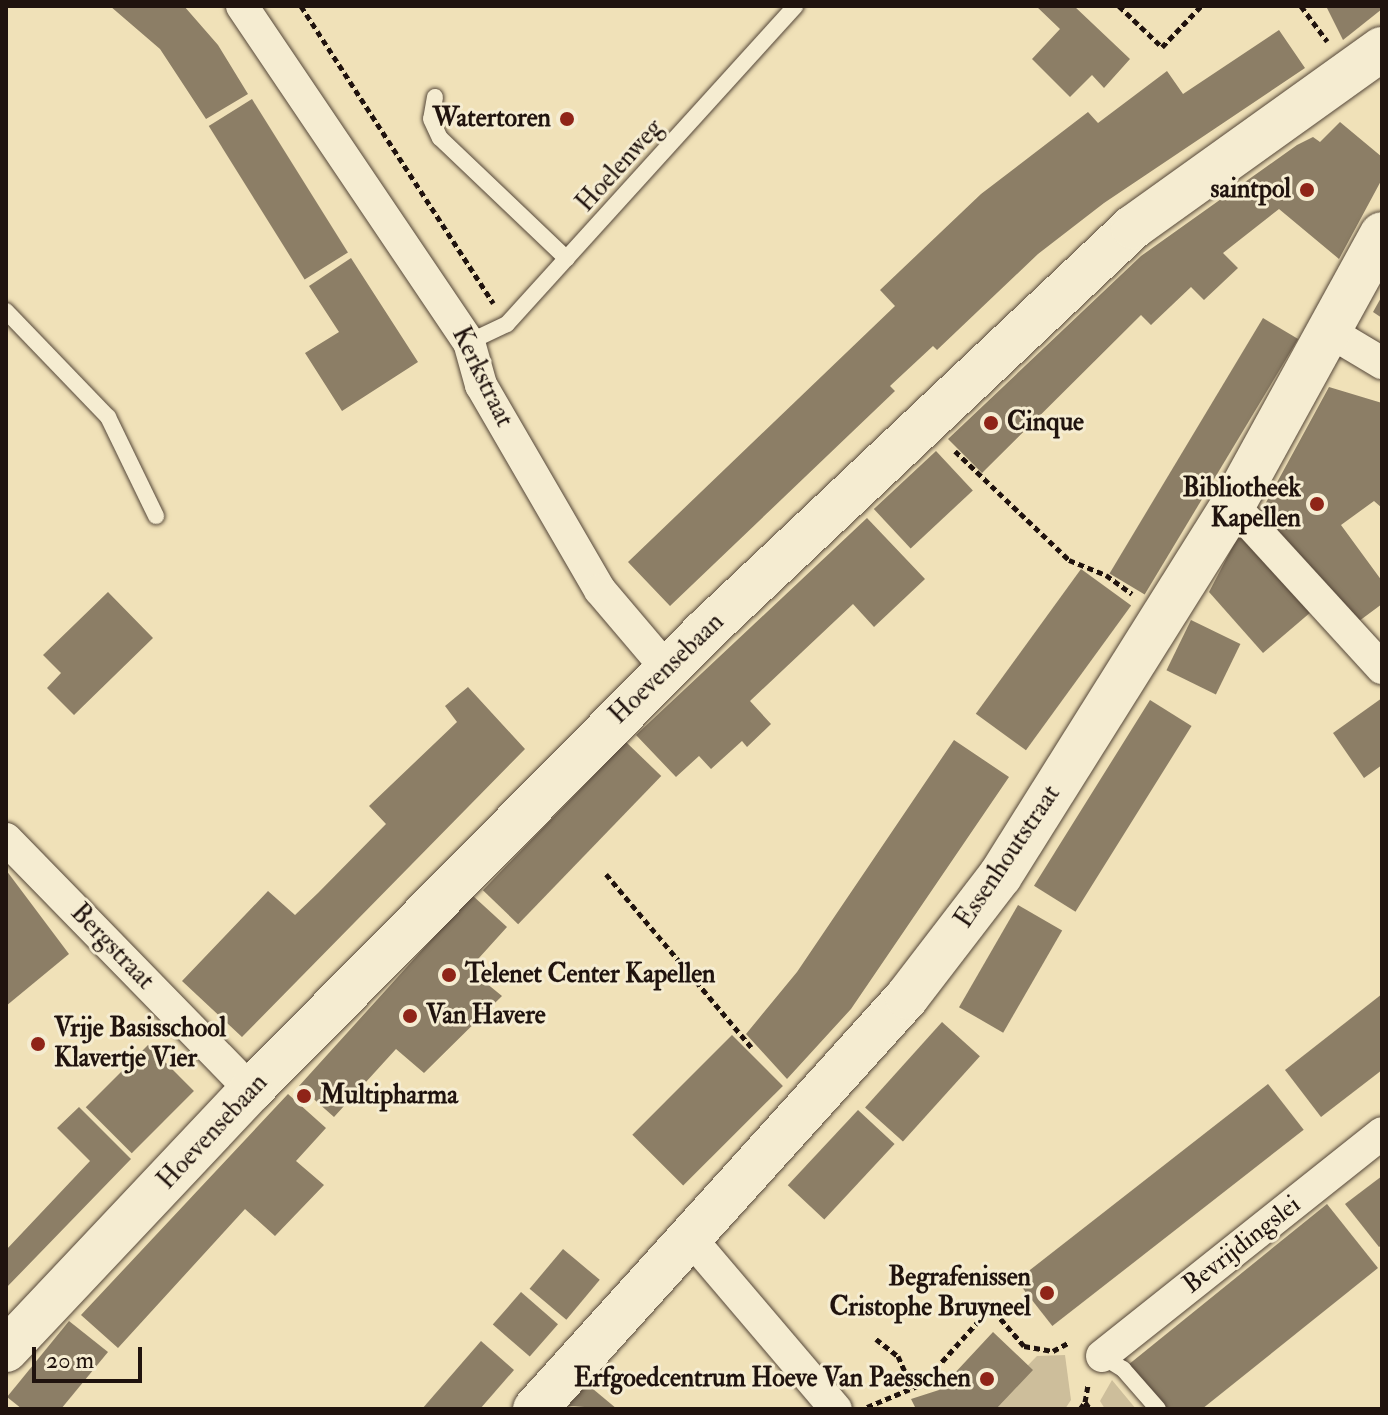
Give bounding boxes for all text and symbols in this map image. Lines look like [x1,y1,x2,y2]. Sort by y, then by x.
place label: Watertoren [432,103,551,135]
marker: Watertoren [558,110,576,128]
street label: Hoelenweg [570,113,670,219]
place label: saintpol [1211,174,1291,206]
marker: saintpol [1298,181,1316,199]
street label: Kerkstraat [444,322,520,432]
place label: Cinque [1007,407,1084,439]
marker: Cinque [982,414,1000,432]
place label: Bibliotheek Kapellen [1182,473,1301,534]
marker: Bibliotheek Kapellen [1308,495,1326,513]
street label: Hoevensebaan [603,607,731,731]
street label: Essenhoutstraat [949,780,1067,934]
street label: Bergstraat [64,898,160,996]
place label: Telenet Center Kapellen [465,959,715,991]
marker: Telenet Center Kapellen [440,966,458,984]
place label: Van Havere [426,1000,546,1032]
marker: Van Havere [401,1007,419,1025]
place label: Vrije Basisschool Klavertje Vier [54,1013,226,1074]
marker: Vrije Basisschool Klavertje Vier [29,1035,47,1053]
street label: Hoevensebaan [151,1068,275,1196]
place label: Multipharma [320,1080,458,1112]
marker: Multipharma [295,1087,313,1105]
street label: Bevrijdingslei [1177,1189,1307,1301]
place label: Begrafenissen Cristophe Bruyneel [830,1262,1031,1324]
marker: Begrafenissen Cristophe Bruyneel [1038,1284,1056,1302]
scale bar [36,1331,146,1381]
text: 20 m [46,1345,94,1376]
place label: Erfgoedcentrum Hoeve Van Paesschen [574,1363,971,1395]
marker: Erfgoedcentrum Hoeve Van Paesschen [978,1370,996,1388]

